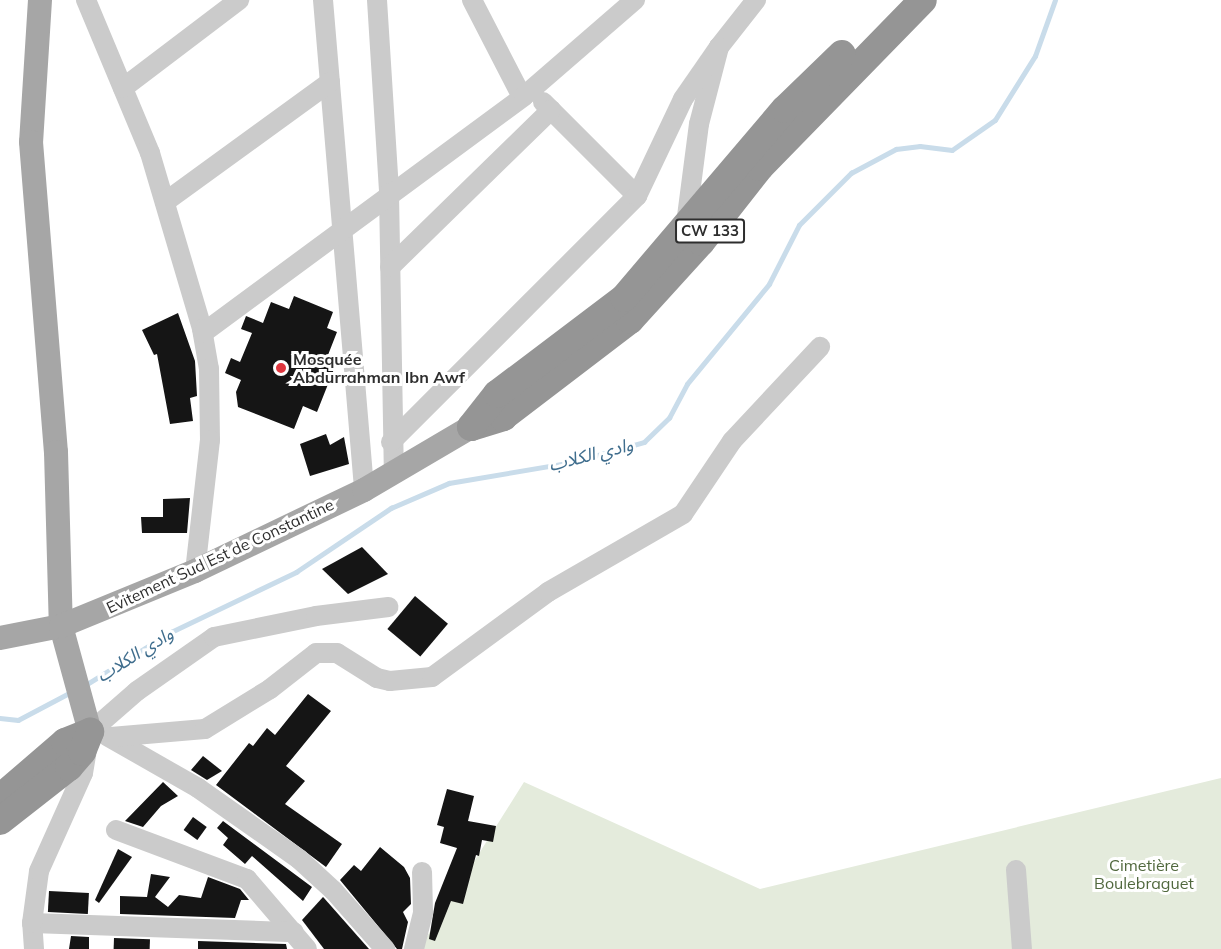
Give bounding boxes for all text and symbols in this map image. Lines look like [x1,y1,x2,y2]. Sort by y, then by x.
road number: CW 133 [674,219,746,243]
place label: Mosquée Abdurrahman Ibn Awf [293,349,465,387]
marker: Mosquée Abdurrahman Ibn Awf [274,361,288,375]
water label: وادي الكلاب [547,434,635,476]
street label: Evitement Sud Est de Constantine [103,495,337,617]
water label: وادي الكلاب [93,623,177,687]
park label: Cimetière Boulebraguet [1094,855,1194,893]

